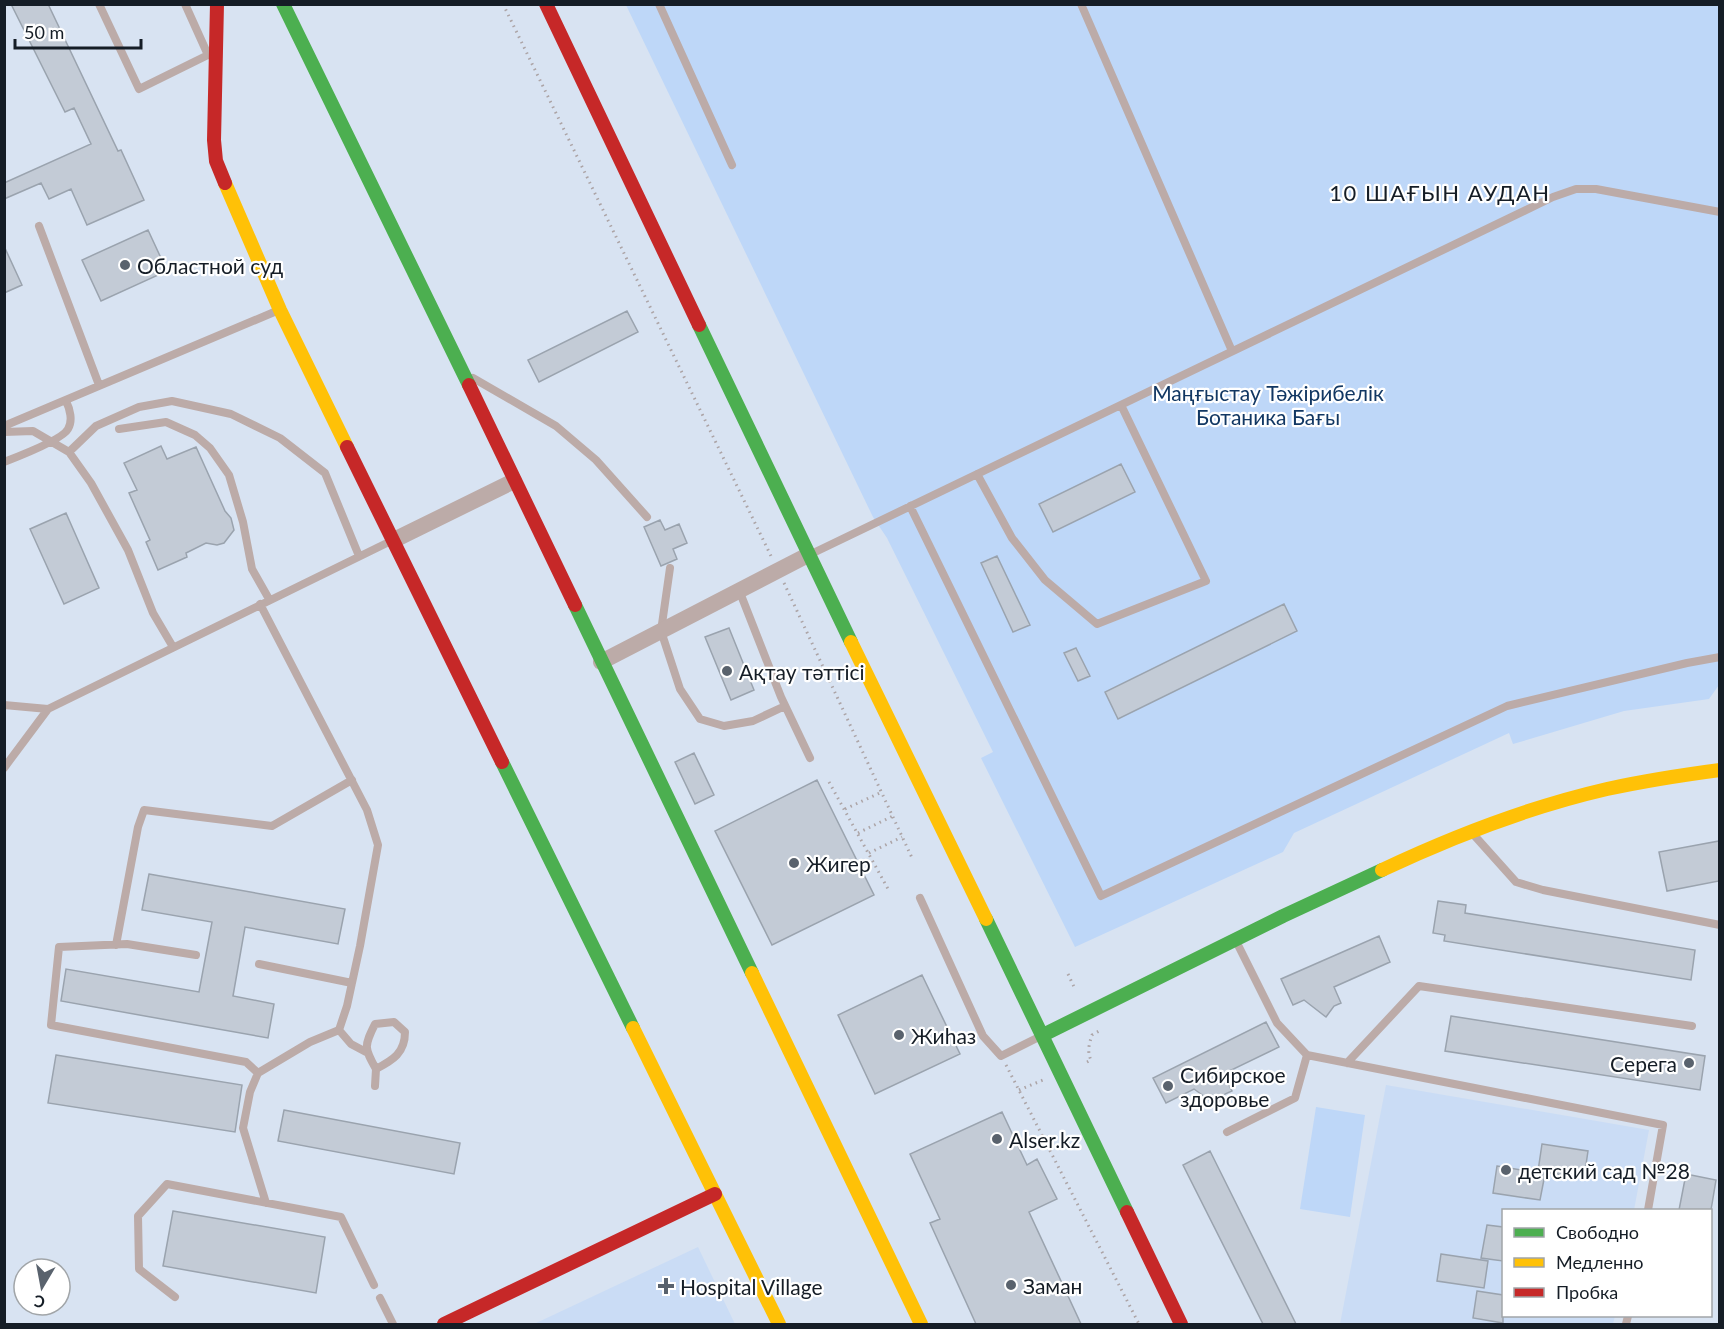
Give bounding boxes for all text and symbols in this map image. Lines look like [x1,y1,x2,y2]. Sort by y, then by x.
scale bar [15,12,141,50]
text: 50 m [24,21,64,43]
district label: 10 ШАҒЫН АУДАН [1329,179,1551,206]
place label: Областной суд [137,253,283,278]
marker: Областной суд [118,258,132,272]
park label: Маңғыстау Тәжірибелік Ботаника Бағы [1152,380,1384,429]
place label: Ақтау тәттісі [739,659,865,684]
marker: Ақтау тәттісі [720,664,734,678]
place label: Жигер [806,851,871,876]
marker: Жигер [787,856,801,870]
place label: Жиhаз [911,1023,976,1048]
marker: Жиhаз [892,1028,906,1042]
place label: Cерега [1610,1051,1677,1076]
marker: Cерега [1682,1056,1696,1070]
place label: Сибирское здоровье [1180,1062,1286,1111]
marker: Сибирское здоровье [1161,1079,1175,1093]
place label: Alser.kz [1009,1127,1080,1152]
marker: Alser.kz [990,1132,1004,1146]
place label: детский сад №28 [1518,1158,1690,1183]
marker: детский сад №28 [1499,1163,1513,1177]
legend [1502,1209,1712,1317]
text: Свободно [1556,1221,1639,1243]
text: Медленно [1556,1251,1644,1273]
north arrow [12,1257,72,1317]
place label: Заман [1023,1273,1082,1298]
place label: Hospital Village [680,1274,823,1299]
marker: Hospital Village [657,1277,675,1295]
marker: Заман [1004,1278,1018,1292]
text: Пробка [1556,1281,1618,1303]
text: С [32,1292,46,1313]

